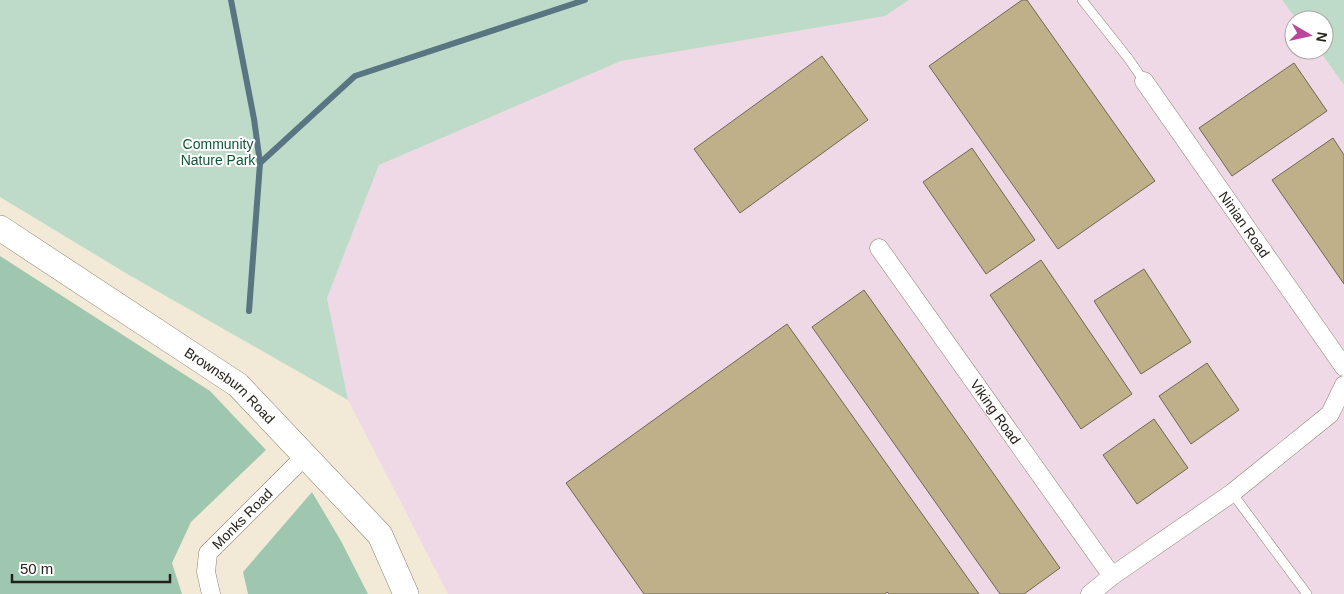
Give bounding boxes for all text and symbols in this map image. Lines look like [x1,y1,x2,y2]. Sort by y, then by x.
north arrow [1284,10,1334,60]
text: N [1313,31,1331,43]
park label: Community Nature Park [181,136,256,168]
street label: Ninian Road [1216,188,1273,261]
street label: Brownsburn Road [182,344,278,427]
street label: Viking Road [967,377,1024,447]
street label: Monks Road [209,485,276,552]
scale bar [12,552,170,584]
text: 50 m [20,560,53,577]

